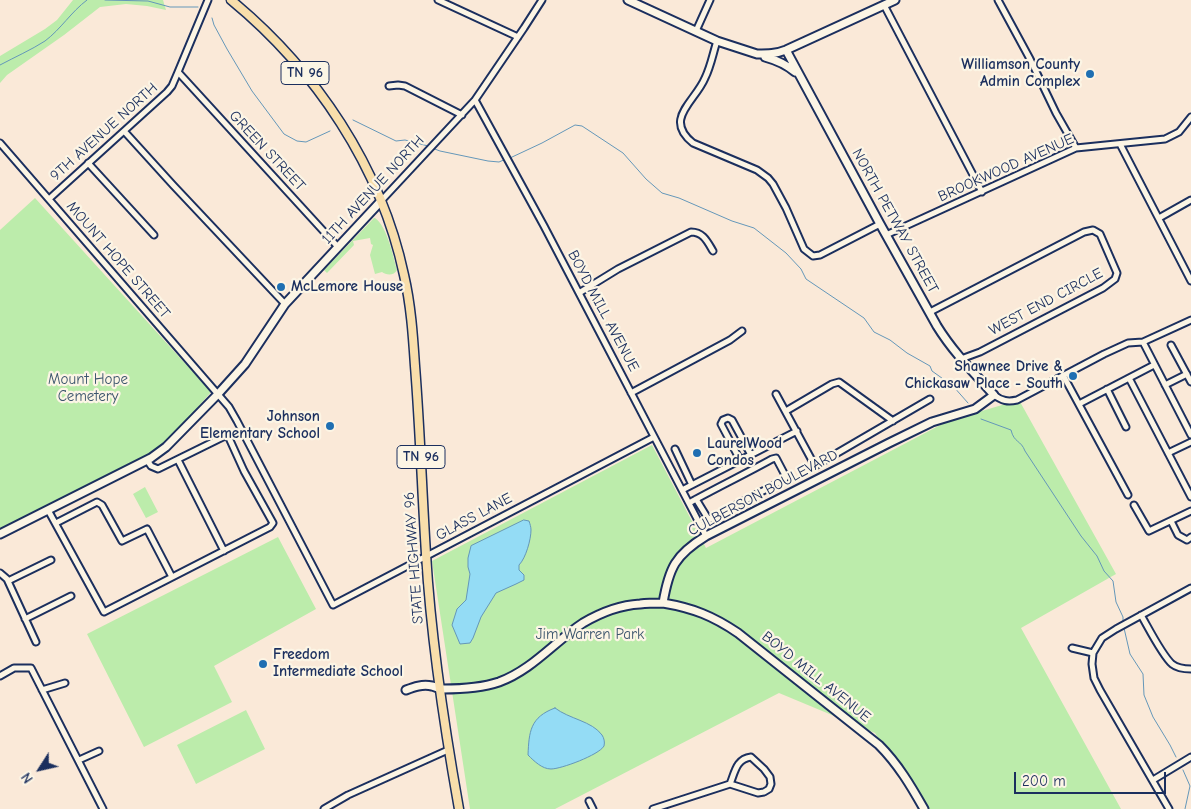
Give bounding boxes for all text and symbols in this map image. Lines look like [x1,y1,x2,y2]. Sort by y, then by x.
place label: Williamson County Admin Complex [961,56,1080,91]
road number: TN 96 [281,62,329,84]
marker: Williamson County Admin Complex [1084,68,1096,80]
street label: 9TH AVENUE NORTH [47,79,161,185]
street label: GREEN STREET [225,107,309,195]
street label: BROOKWOOD AVENUE [935,130,1077,206]
street label: 11TH AVENUE NORTH [318,132,428,248]
street label: NORTH PETWAY STREET [848,146,942,296]
street label: MOUNT HOPE STREET [62,198,174,322]
street label: BOYD MILL AVENUE [563,247,643,375]
street label: WEST END CIRCLE [986,264,1106,340]
place label: McLemore House [291,278,403,296]
marker: McLemore House [275,281,287,293]
place label: Shawnee Drive & Chickasaw Place - South [905,358,1063,393]
marker: Shawnee Drive & Chickasaw Place - South [1067,370,1079,382]
park label: Mount Hope Cemetery [48,371,128,406]
place label: Johnson Elementary School [200,408,320,443]
marker: Johnson Elementary School [324,420,336,432]
place label: LaurelWood Condos [707,435,782,470]
road number: TN 96 [397,446,445,468]
street label: CULBERSON BOULEVARD [685,446,841,540]
marker: LaurelWood Condos [691,447,703,459]
street label: GLASS LANE [433,489,515,545]
street label: STATE HIGHWAY 96 [400,491,428,625]
park label: Jim Warren Park [536,626,644,644]
street label: BOYD MILL AVENUE [758,628,874,726]
place label: Freedom Intermediate School [273,646,403,681]
marker: Freedom Intermediate School [257,658,269,670]
north arrow [15,744,65,794]
scale bar [1016,762,1168,794]
text: N [18,769,37,787]
text: 200 m [1022,772,1066,790]

